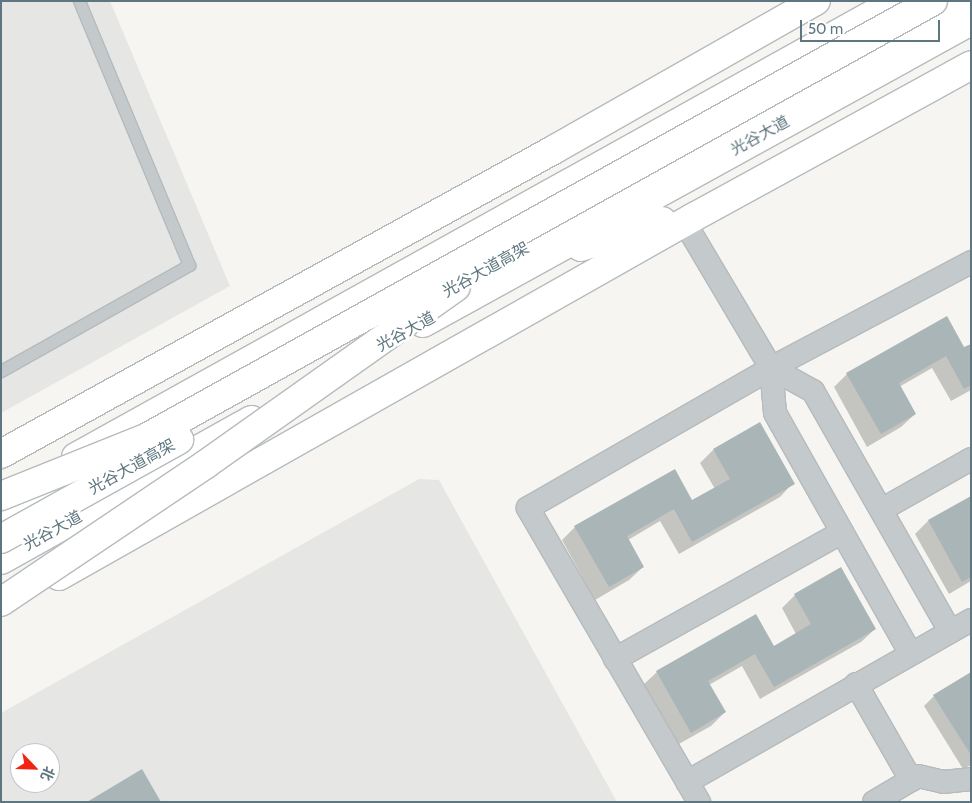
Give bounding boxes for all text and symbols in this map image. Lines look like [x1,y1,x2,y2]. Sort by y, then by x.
scale bar [802,10,942,42]
text: 50 m [808,20,843,38]
street label: 光谷大道 [727,112,793,160]
street label: 光谷大道高架 [439,238,533,302]
street label: 光谷大道 [373,308,439,356]
street label: 光谷大道高架 [85,435,179,499]
street label: 光谷大道 [20,507,86,555]
north arrow [10,743,60,793]
text: 北 [37,764,59,784]

